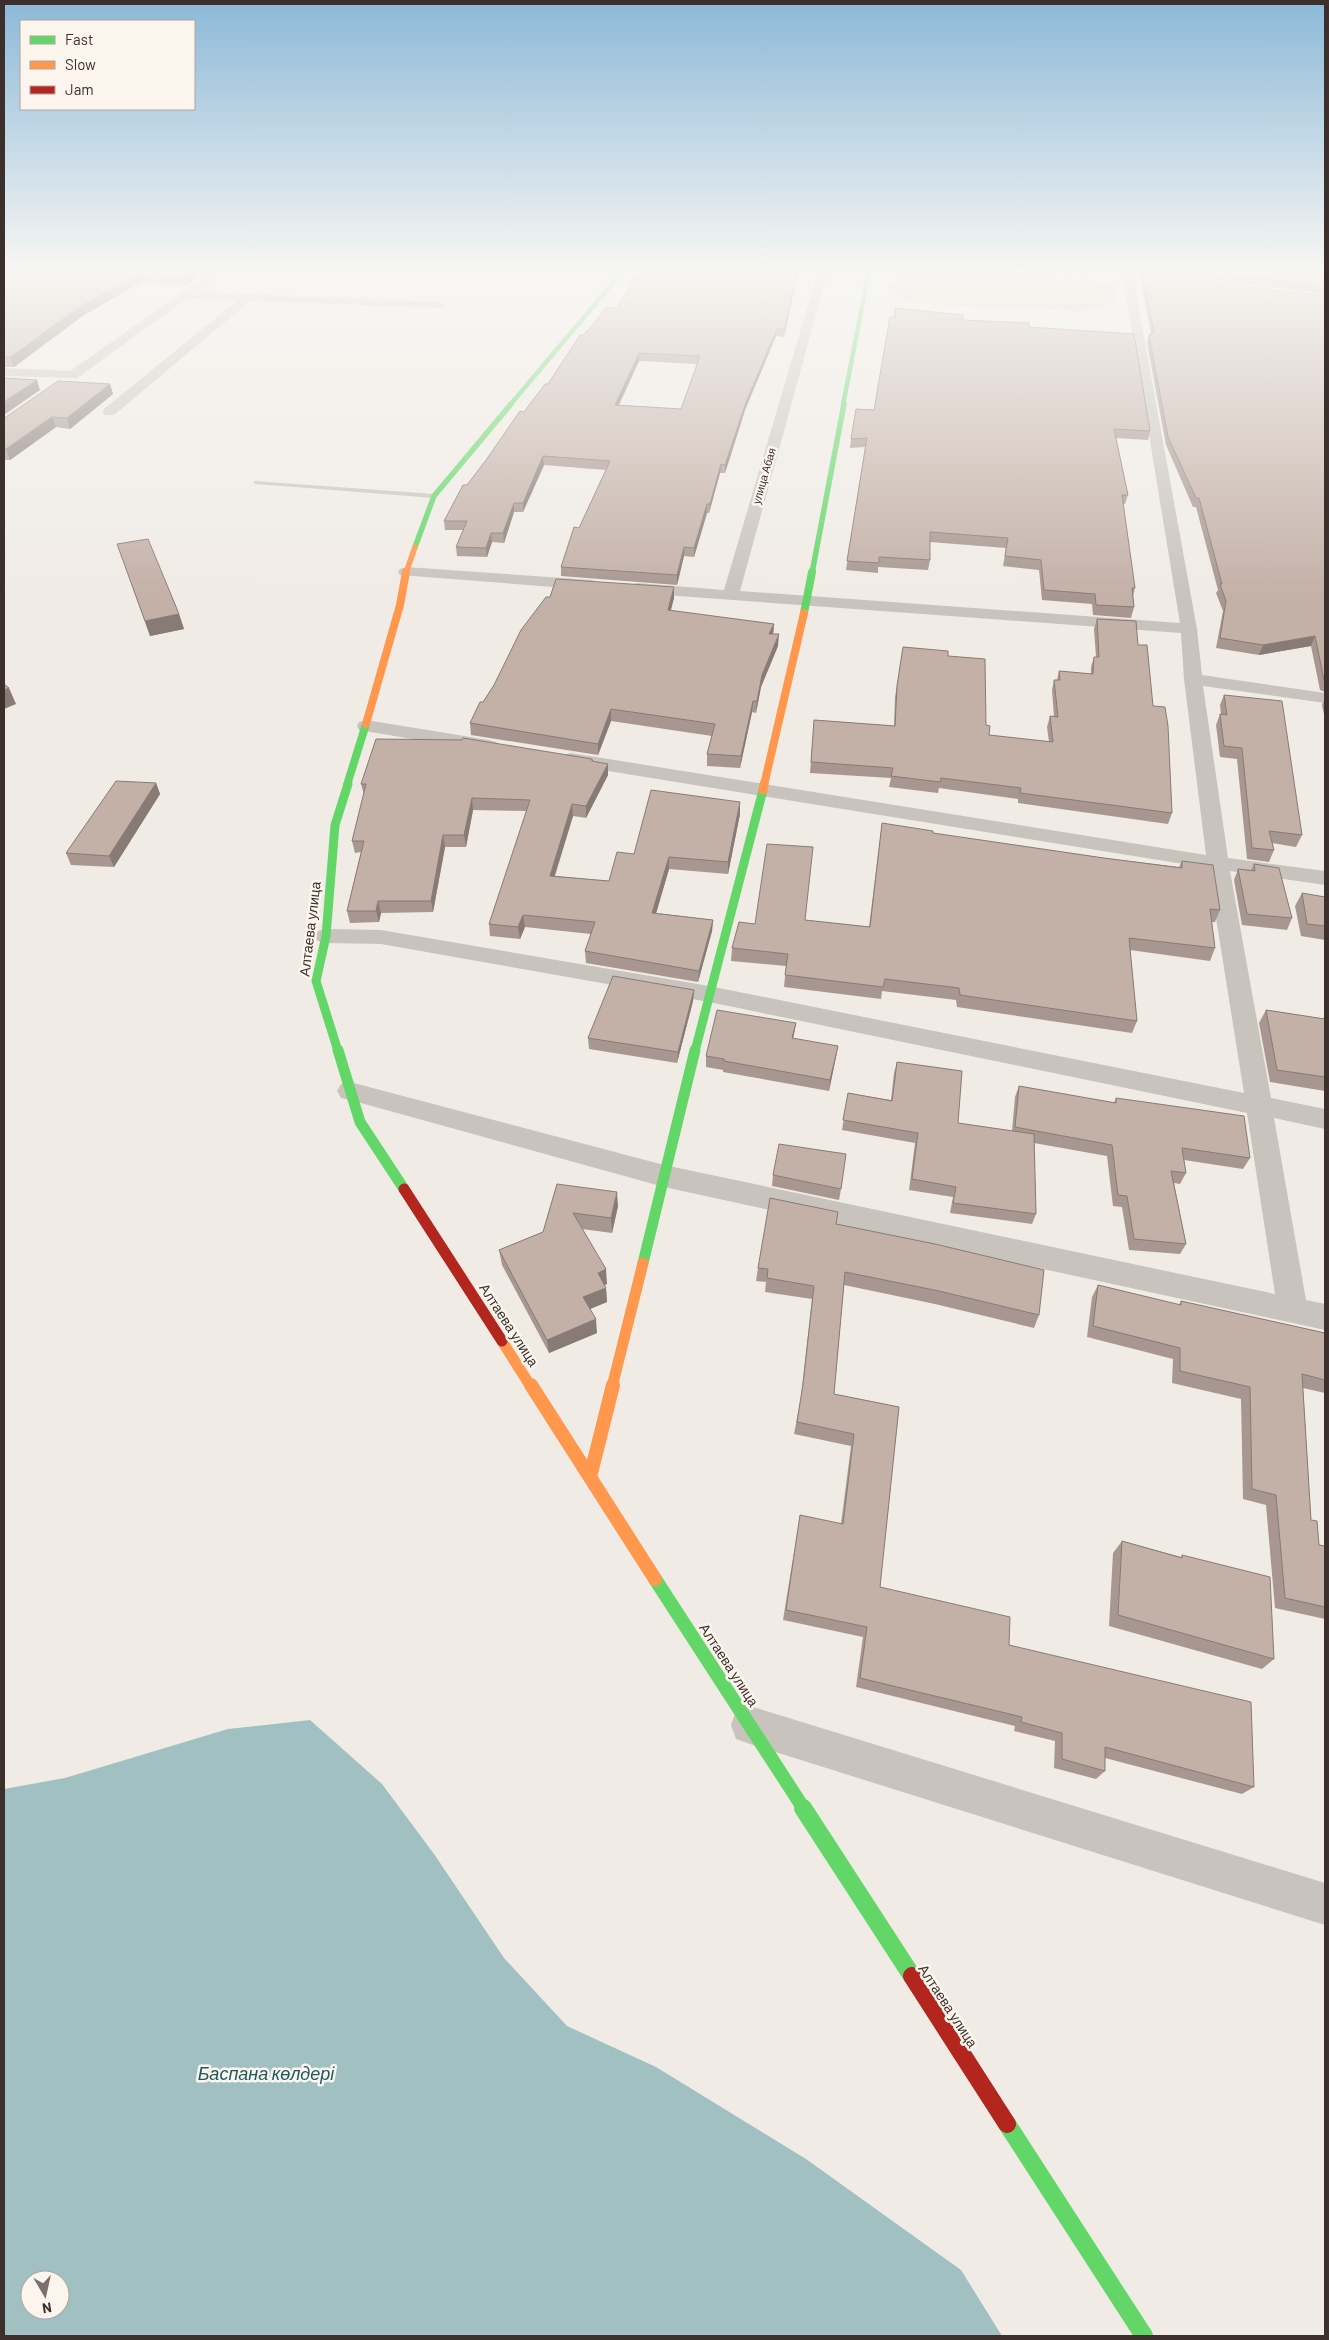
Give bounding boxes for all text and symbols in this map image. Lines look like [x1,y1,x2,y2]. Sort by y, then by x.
legend [20,20,195,110]
text: Fast [65,30,93,48]
text: Slow [65,55,96,73]
text: Jam [65,80,94,98]
street label: улица Абая [749,446,778,505]
street label: Алтаева улица [295,880,324,977]
street label: Алтаева улица [476,1280,543,1370]
street label: Алтаева улица [696,1620,763,1710]
street label: Алтаева улица [915,1961,982,2051]
water label: Баспана көлдері [198,2062,335,2084]
north arrow [20,2270,70,2320]
text: N [41,2299,53,2317]

